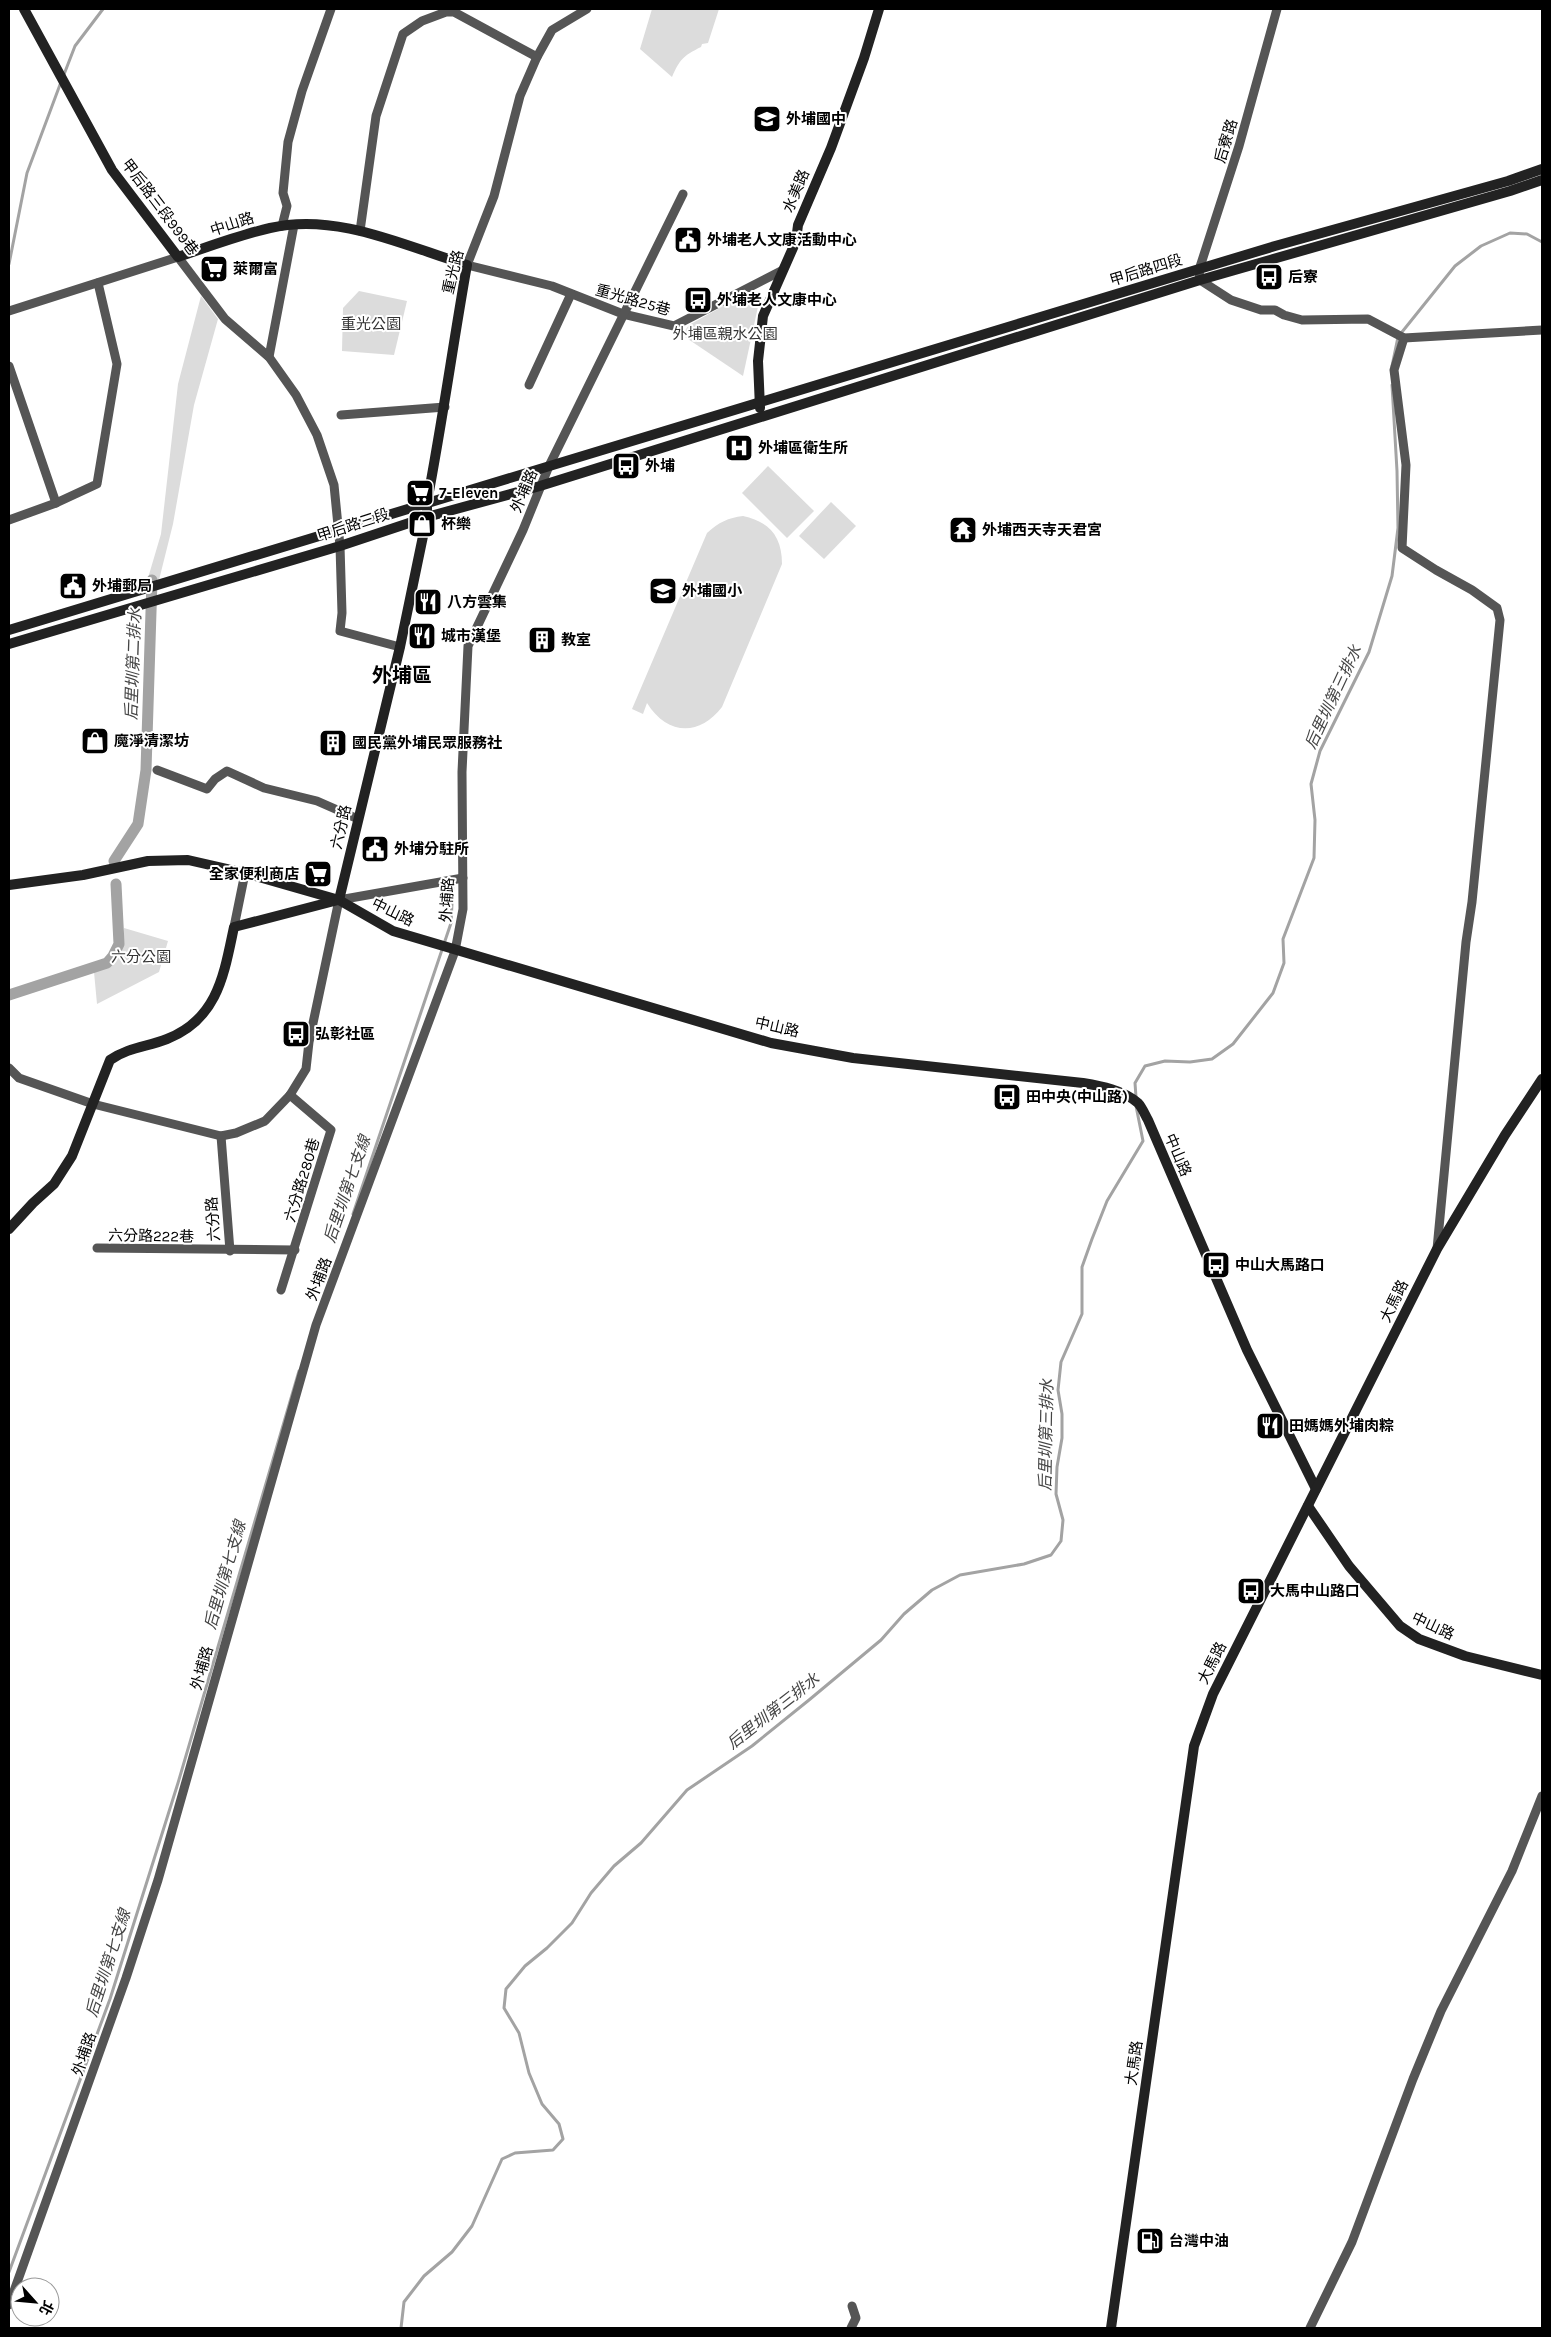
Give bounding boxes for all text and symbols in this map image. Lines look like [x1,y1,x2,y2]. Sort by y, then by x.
school or university icon: 外埔國中 [752,104,782,134]
place label: 外埔國中 [786,110,846,128]
street label: 后寮路 [1211,117,1241,165]
street label: 甲后路三段999巷 [118,155,202,259]
street label: 水美路 [779,167,813,215]
street label: 中山路 [208,208,256,240]
public building icon: 外埔老人文康活動中心 [673,225,703,255]
place label: 外埔老人文康活動中心 [707,231,857,249]
street label: 重光路 [439,248,467,296]
street label: 甲后路四段 [1107,250,1185,290]
supermarket icon: 萊爾富 [199,254,229,284]
place label: 萊爾富 [233,260,278,278]
bus stop icon: 后寮 [1254,262,1284,292]
place label: 后寮 [1288,268,1318,286]
street label: 重光路25巷 [593,281,673,319]
bus stop icon: 外埔老人文康中心 [683,285,713,315]
place label: 外埔老人文康中心 [717,291,837,309]
park label: 重光公園 [341,315,401,333]
park label: 外埔區親水公園 [672,325,778,343]
hospital icon: 外埔區衛生所 [724,433,754,463]
place label: 外埔區衛生所 [758,439,848,457]
bus stop icon: 外埔 [611,451,641,481]
place label: 外埔 [645,457,675,475]
street label: 外埔路 [507,467,541,515]
supermarket icon: 7-Eleven [405,478,435,508]
place label: 7-Eleven [439,484,498,502]
street label: 甲后路三段 [315,505,391,545]
shop icon: 杯樂 [407,509,437,539]
place label: 杯樂 [441,515,471,533]
temple icon: 外埔西天寺天君宮 [948,515,978,545]
place label: 外埔西天寺天君宮 [982,521,1102,539]
public building icon: 外埔郵局 [58,571,88,601]
school or university icon: 外埔國小 [648,576,678,606]
place label: 外埔郵局 [92,577,152,595]
place label: 外埔國小 [682,582,743,600]
restaurant icon: 八方雲集 [413,587,443,617]
place label: 八方雲集 [447,593,507,611]
water label: 后里圳第二排水 [122,607,144,720]
restaurant icon: 城市漢堡 [407,621,437,651]
building icon: 教室 [527,625,557,655]
place label: 城市漢堡 [441,627,501,645]
place label: 教室 [561,631,591,649]
water label: 后里圳第三排水 [1301,641,1366,752]
district label: 外埔區 [372,664,432,687]
shop icon: 魔淨清潔坊 [80,726,110,756]
building icon: 國民黨外埔民眾服務社 [318,728,348,758]
place label: 魔淨清潔坊 [114,732,189,750]
place label: 國民黨外埔民眾服務社 [352,734,502,752]
street label: 六分路 [327,803,355,851]
public building icon: 外埔分駐所 [360,834,390,864]
place label: 外埔分駐所 [394,840,469,858]
supermarket icon: 全家便利商店 [303,859,333,889]
place label: 全家便利商店 [209,865,299,883]
street label: 外埔路 [436,877,458,923]
street label: 中山路 [369,894,417,930]
park label: 六分公園 [111,948,171,966]
street label: 中山路 [753,1013,801,1041]
bus stop icon: 弘彰社區 [281,1019,311,1049]
place label: 弘彰社區 [315,1025,375,1043]
bus stop icon: 田中央(中山路) [992,1082,1022,1112]
place label: 田中央(中山路) [1026,1088,1128,1106]
water label: 后里圳第七支線 [320,1131,375,1245]
street label: 中山路 [1161,1131,1195,1179]
street label: 六分路280巷 [281,1136,323,1224]
street label: 六分路 [202,1196,224,1242]
street label: 六分路222巷 [108,1226,194,1246]
bus stop icon: 中山大馬路口 [1201,1250,1231,1280]
street label: 外埔路 [303,1255,335,1303]
place label: 中山大馬路口 [1235,1256,1325,1274]
street label: 大馬路 [1376,1277,1412,1325]
water label: 后里圳第三排水 [1036,1378,1056,1491]
restaurant icon: 田媽媽外埔肉粽 [1255,1411,1285,1441]
place label: 田媽媽外埔肉粽 [1289,1417,1394,1435]
water label: 后里圳第七支線 [200,1517,250,1631]
bus stop icon: 大馬中山路口 [1236,1576,1266,1606]
place label: 大馬中山路口 [1270,1582,1360,1600]
street label: 中山路 [1409,1608,1457,1644]
street label: 大馬路 [1194,1639,1230,1687]
street label: 外埔路 [187,1644,217,1692]
water label: 后里圳第三排水 [723,1668,824,1753]
water label: 后里圳第七支線 [82,1905,135,2019]
street label: 外埔路 [68,2030,100,2078]
street label: 大馬路 [1122,2039,1146,2087]
fuel station icon: 台灣中油 [1135,2226,1165,2256]
place label: 台灣中油 [1169,2232,1229,2250]
north arrow [10,2277,60,2327]
text: 北 [35,2298,57,2318]

